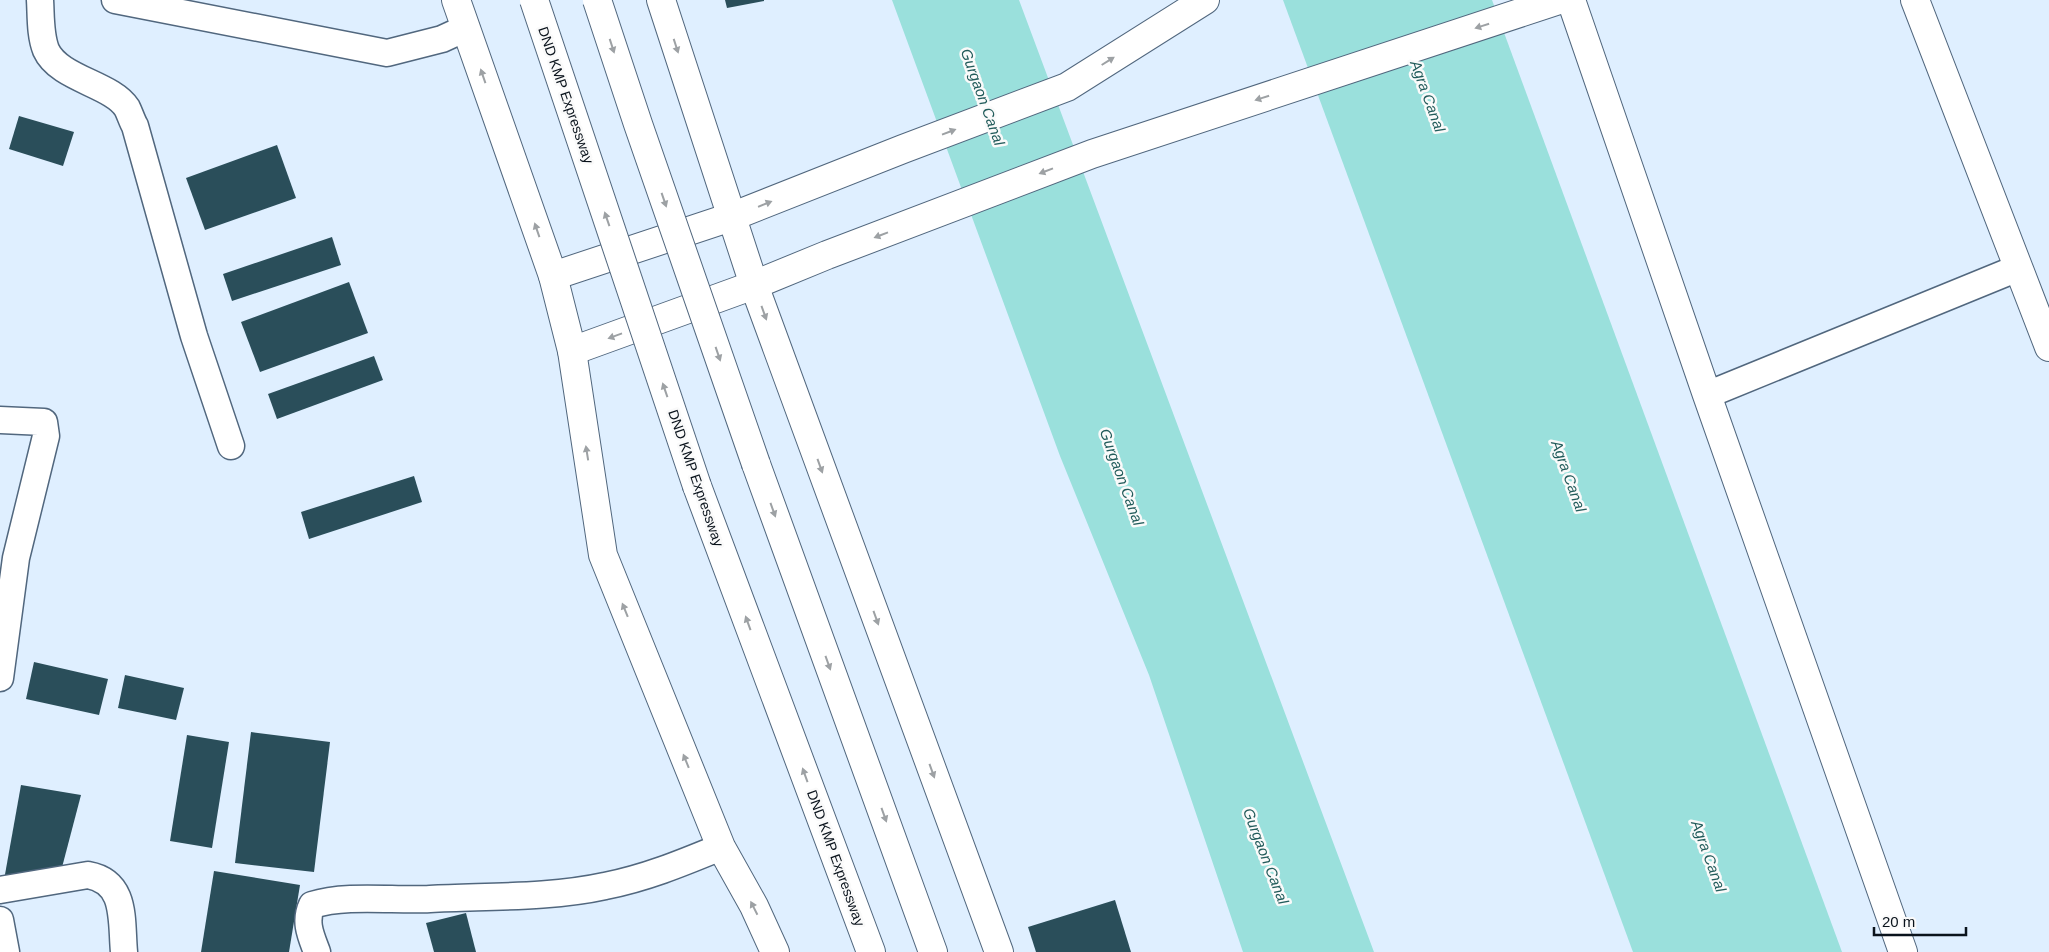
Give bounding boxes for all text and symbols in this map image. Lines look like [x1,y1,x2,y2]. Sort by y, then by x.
one-way arrow [1474,23,1489,30]
street label: DND KMP Expressway [535,24,597,166]
one-way arrow [609,39,616,54]
one-way arrow [672,39,680,54]
water label: Gurgaon Canal [958,46,1009,148]
one-way arrow [1102,56,1115,66]
water label: Agra Canal [1407,57,1449,135]
one-way arrow [479,69,486,84]
one-way arrow [1254,95,1269,103]
one-way arrow [942,128,957,136]
one-way arrow [1039,168,1053,176]
one-way arrow [660,193,668,208]
one-way arrow [758,200,773,208]
one-way arrow [603,211,611,226]
one-way arrow [533,222,540,237]
one-way arrow [873,231,888,239]
one-way arrow [760,306,768,321]
one-way arrow [607,333,622,340]
one-way arrow [715,346,722,361]
one-way arrow [661,382,668,397]
street label: DND KMP Expressway [665,407,727,549]
water label: Gurgaon Canal [1097,426,1148,528]
water label: Agra Canal [1548,437,1590,515]
one-way arrow [583,445,591,461]
one-way arrow [817,458,824,473]
one-way arrow [769,503,777,518]
one-way arrow [621,602,629,617]
one-way arrow [872,611,880,626]
one-way arrow [744,615,752,630]
one-way arrow [825,655,832,670]
one-way arrow [682,753,690,768]
one-way arrow [929,763,936,778]
one-way arrow [801,767,809,782]
street label: DND KMP Expressway [804,788,868,928]
water label: Gurgaon Canal [1240,805,1292,907]
one-way arrow [881,808,888,823]
water label: Agra Canal [1688,817,1730,895]
one-way arrow [750,901,758,915]
scale bar [1874,904,1966,936]
text: 20 m [1882,913,1915,930]

